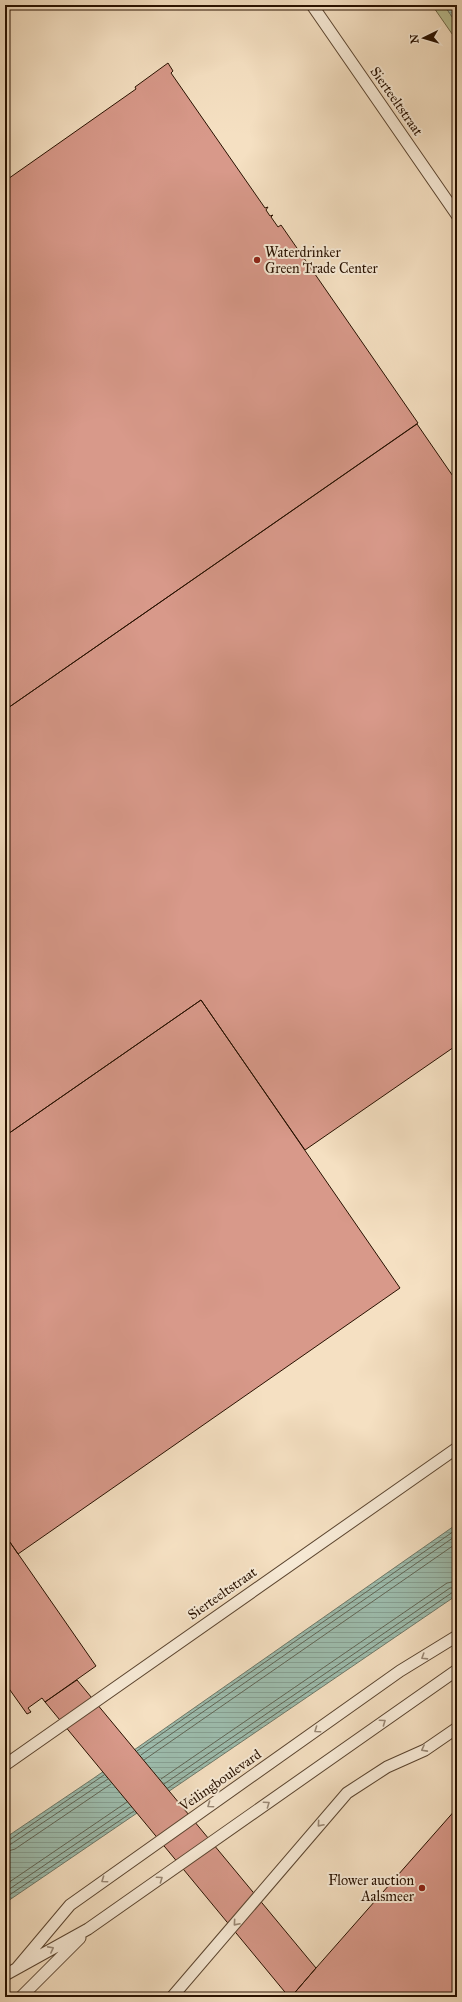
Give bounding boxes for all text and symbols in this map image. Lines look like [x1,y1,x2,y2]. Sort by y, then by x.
north arrow [404,18,444,58]
text: N [408,33,421,44]
street label: Sierteeltstraat [367,64,427,139]
place label: Waterdrinker Green Trade Center [265,244,379,277]
marker: Waterdrinker Green Trade Center [252,255,262,265]
street label: Sierteeltstraat [185,1563,260,1623]
one-way arrow [421,1652,428,1659]
one-way arrow [379,1719,386,1727]
one-way arrow [314,1725,321,1732]
one-way arrow [421,1745,428,1752]
street label: Veilingboulevard [175,1746,264,1815]
one-way arrow [208,1800,215,1807]
one-way arrow [262,1802,269,1809]
one-way arrow [318,1820,325,1827]
place label: Flower auction Aalsmeer [328,1872,415,1905]
one-way arrow [102,1875,109,1882]
one-way arrow [156,1876,163,1884]
marker: Flower auction Aalsmeer [417,1883,427,1893]
one-way arrow [233,1918,240,1926]
one-way arrow [47,1946,54,1954]

